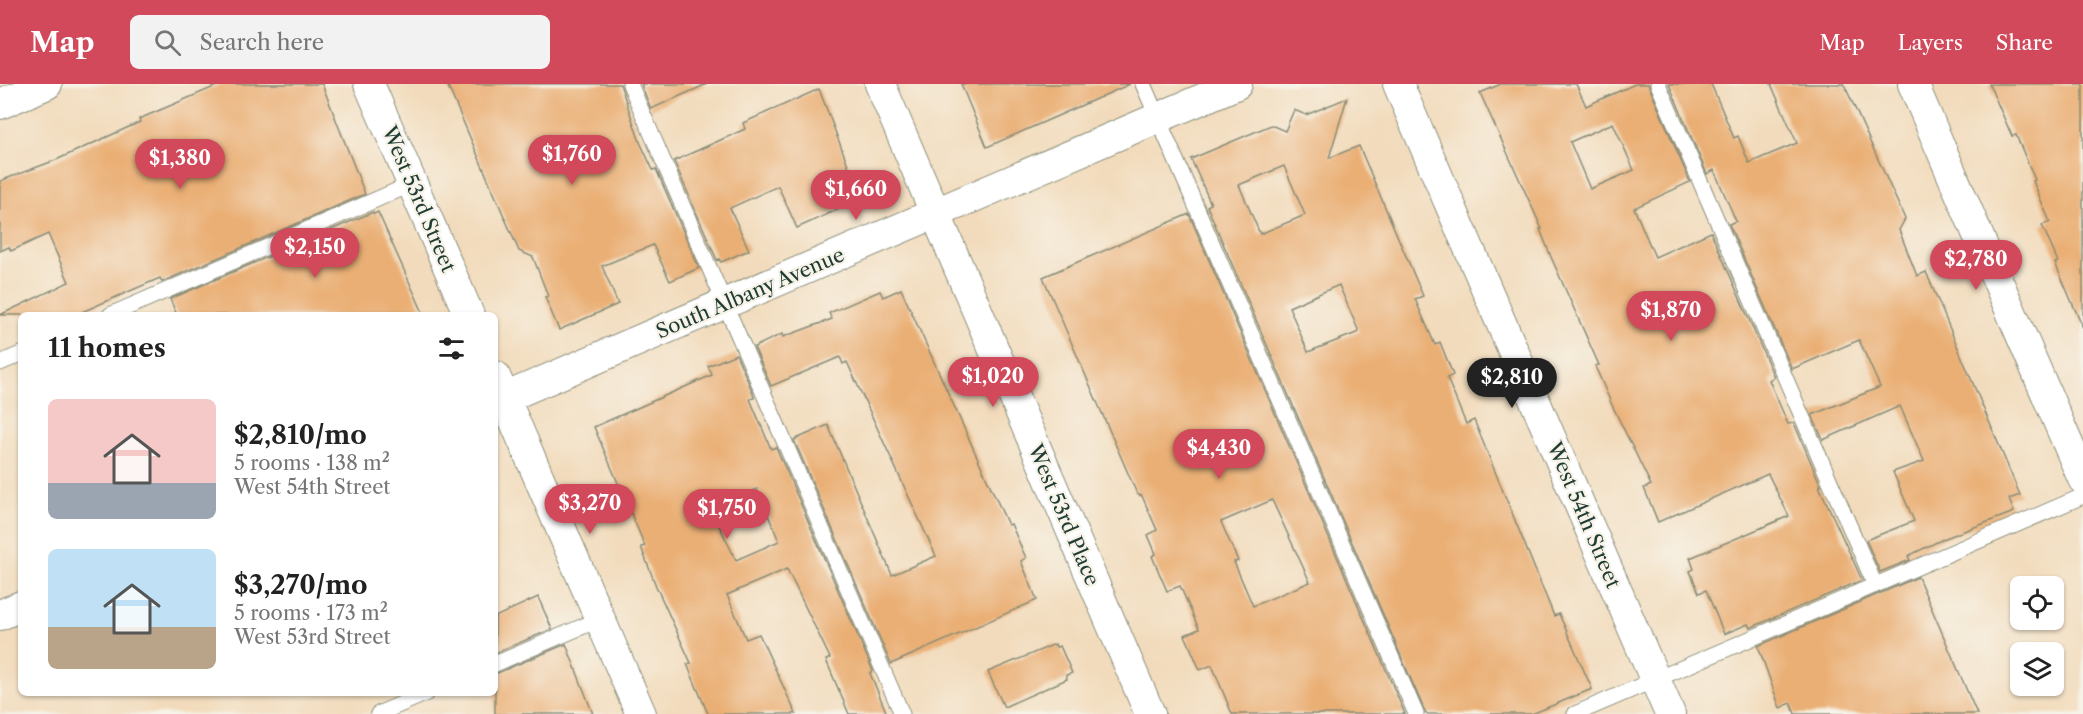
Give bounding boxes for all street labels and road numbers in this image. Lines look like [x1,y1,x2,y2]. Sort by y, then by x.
street label: West 53rd Street [377,121,461,276]
street label: South Albany Avenue [652,242,848,344]
street label: West 54th Street [1542,437,1626,592]
street label: West 53rd Place [1023,440,1105,589]

